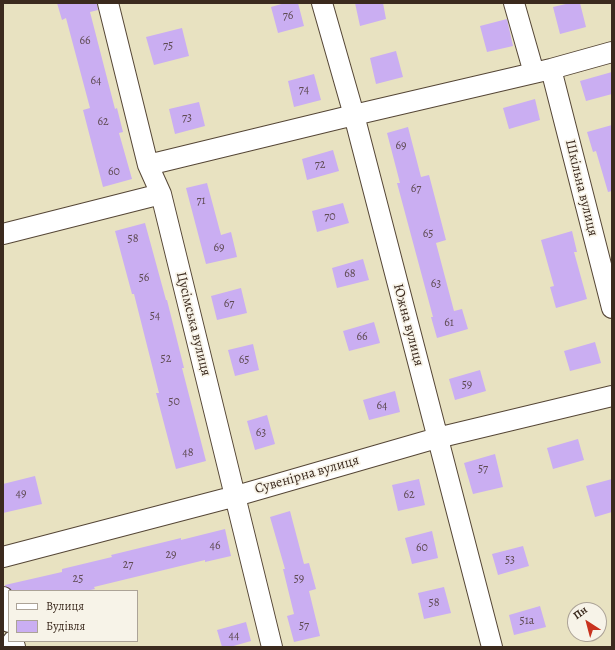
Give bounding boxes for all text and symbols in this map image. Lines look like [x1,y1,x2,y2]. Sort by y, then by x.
house number: 76 [283,9,293,23]
house number: 66 [79,34,91,48]
house number: 75 [163,39,173,53]
house number: 64 [91,74,101,88]
house number: 74 [299,83,309,97]
house number: 73 [182,111,192,125]
house number: 62 [97,115,109,129]
street label: Шкільна вулиця [561,138,601,238]
house number: 69 [395,139,407,153]
house number: 72 [315,158,325,172]
house number: 60 [108,165,120,179]
house number: 67 [411,182,421,196]
house number: 71 [196,194,206,208]
house number: 70 [324,210,336,224]
house number: 65 [423,227,433,241]
house number: 58 [128,232,138,246]
house number: 69 [213,241,225,255]
house number: 68 [344,267,356,281]
street label: Цусімська вулиця [172,270,214,378]
house number: 56 [139,271,149,285]
house number: 63 [431,277,441,291]
street label: Южна вулиця [389,282,427,368]
house number: 67 [224,297,234,311]
house number: 54 [150,309,160,323]
house number: 61 [444,316,454,330]
house number: 66 [356,330,368,344]
house number: 52 [161,352,171,366]
house number: 65 [239,353,249,367]
house number: 59 [462,378,472,392]
house number: 50 [168,395,180,409]
house number: 64 [377,399,387,413]
house number: 63 [256,426,266,440]
house number: 48 [182,446,194,460]
street label: Сувенірна вулиця [253,452,361,498]
house number: 57 [478,462,488,476]
house number: 49 [16,487,26,501]
house number: 62 [403,488,415,502]
house number: 46 [210,539,220,553]
house number: 60 [416,541,428,555]
house number: 29 [165,548,177,562]
house number: 53 [505,553,515,567]
house number: 27 [123,558,133,572]
house number: 25 [73,572,83,586]
house number: 59 [294,572,304,586]
legend [8,590,138,642]
house number: 58 [429,596,439,610]
text: Вулиця [46,598,84,614]
north arrow [567,602,607,642]
text: Пн [570,602,590,623]
house number: 51а [520,614,534,628]
text: Будівля [46,618,85,634]
house number: 57 [299,619,309,633]
house number: 44 [229,629,239,643]

